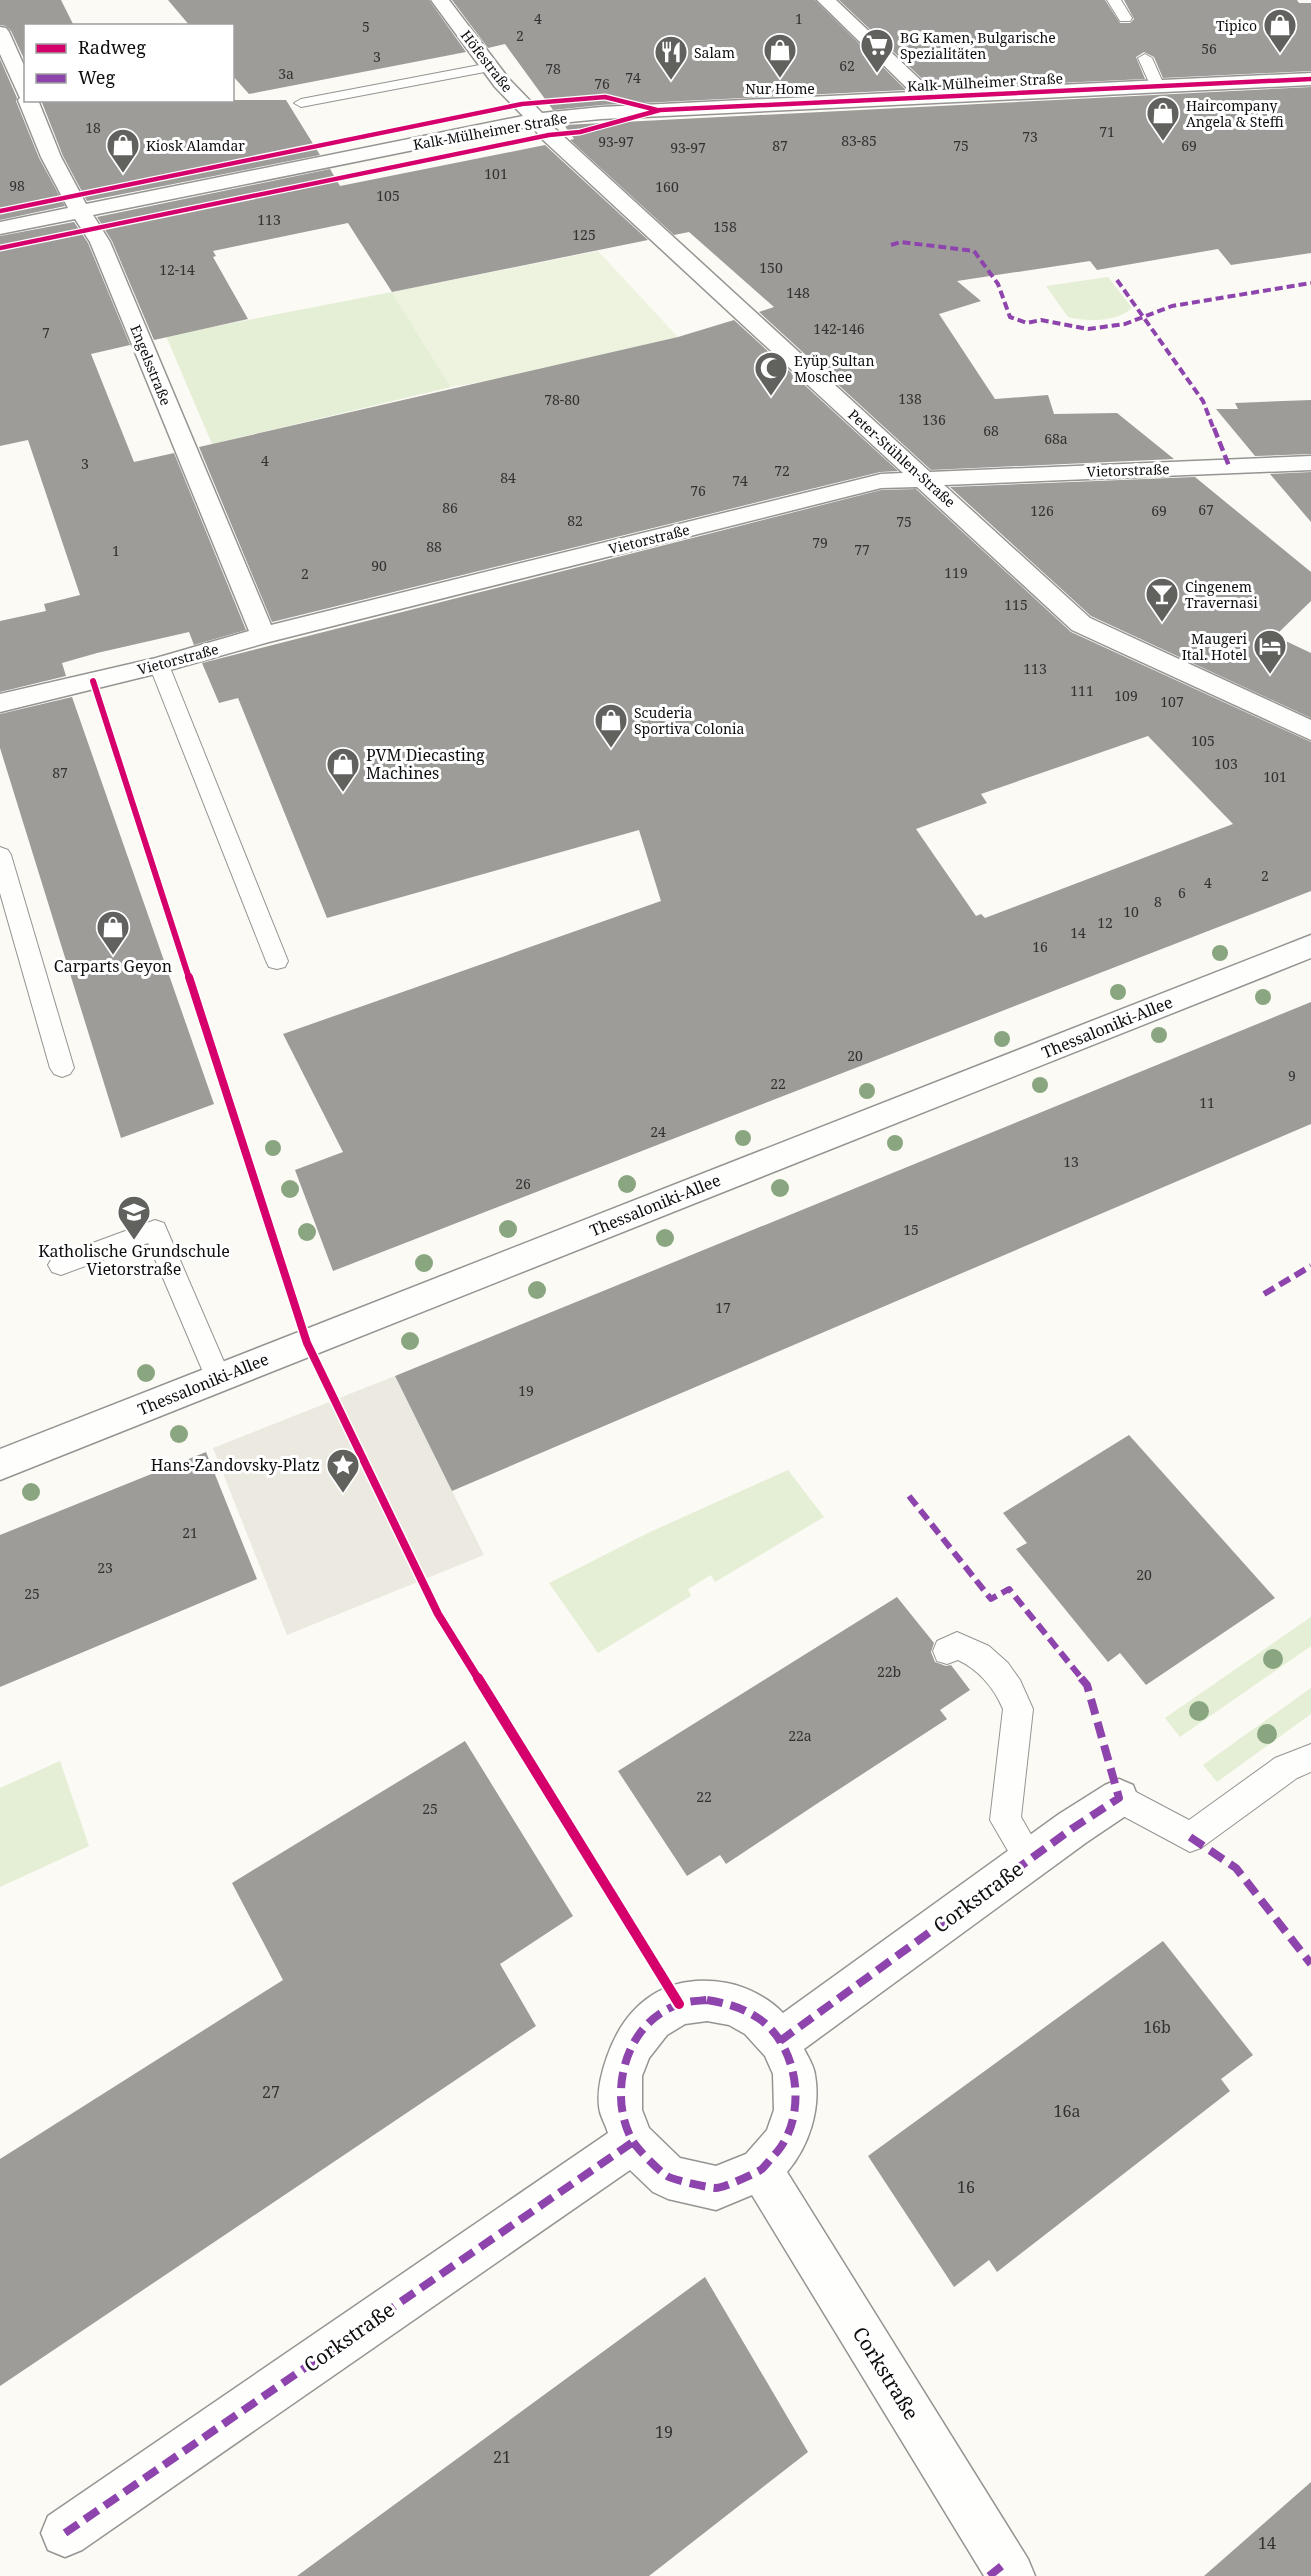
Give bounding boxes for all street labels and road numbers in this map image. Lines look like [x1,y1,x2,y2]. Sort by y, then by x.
street label: Höfestraße [457,26,517,96]
street label: Kalk-Mülheimer Straße [907,68,1063,96]
street label: Kalk-Mülheimer Straße [412,108,568,154]
street label: Engelsstraße [126,322,176,408]
street label: Peter-Stühlen-Straße [844,405,960,511]
street label: Vietorstraße [1086,459,1170,481]
street label: Vietorstraße [606,520,692,558]
street label: Vietorstraße [135,639,221,679]
street label: Thessaloniki-Allee [1038,991,1176,1063]
street label: Thessaloniki-Allee [586,1169,724,1241]
street label: Thessaloniki-Allee [134,1348,272,1420]
street label: Corkstraße [928,1855,1028,1939]
street label: Corkstraße [298,2296,400,2378]
street label: Corkstraße [847,2321,925,2425]

